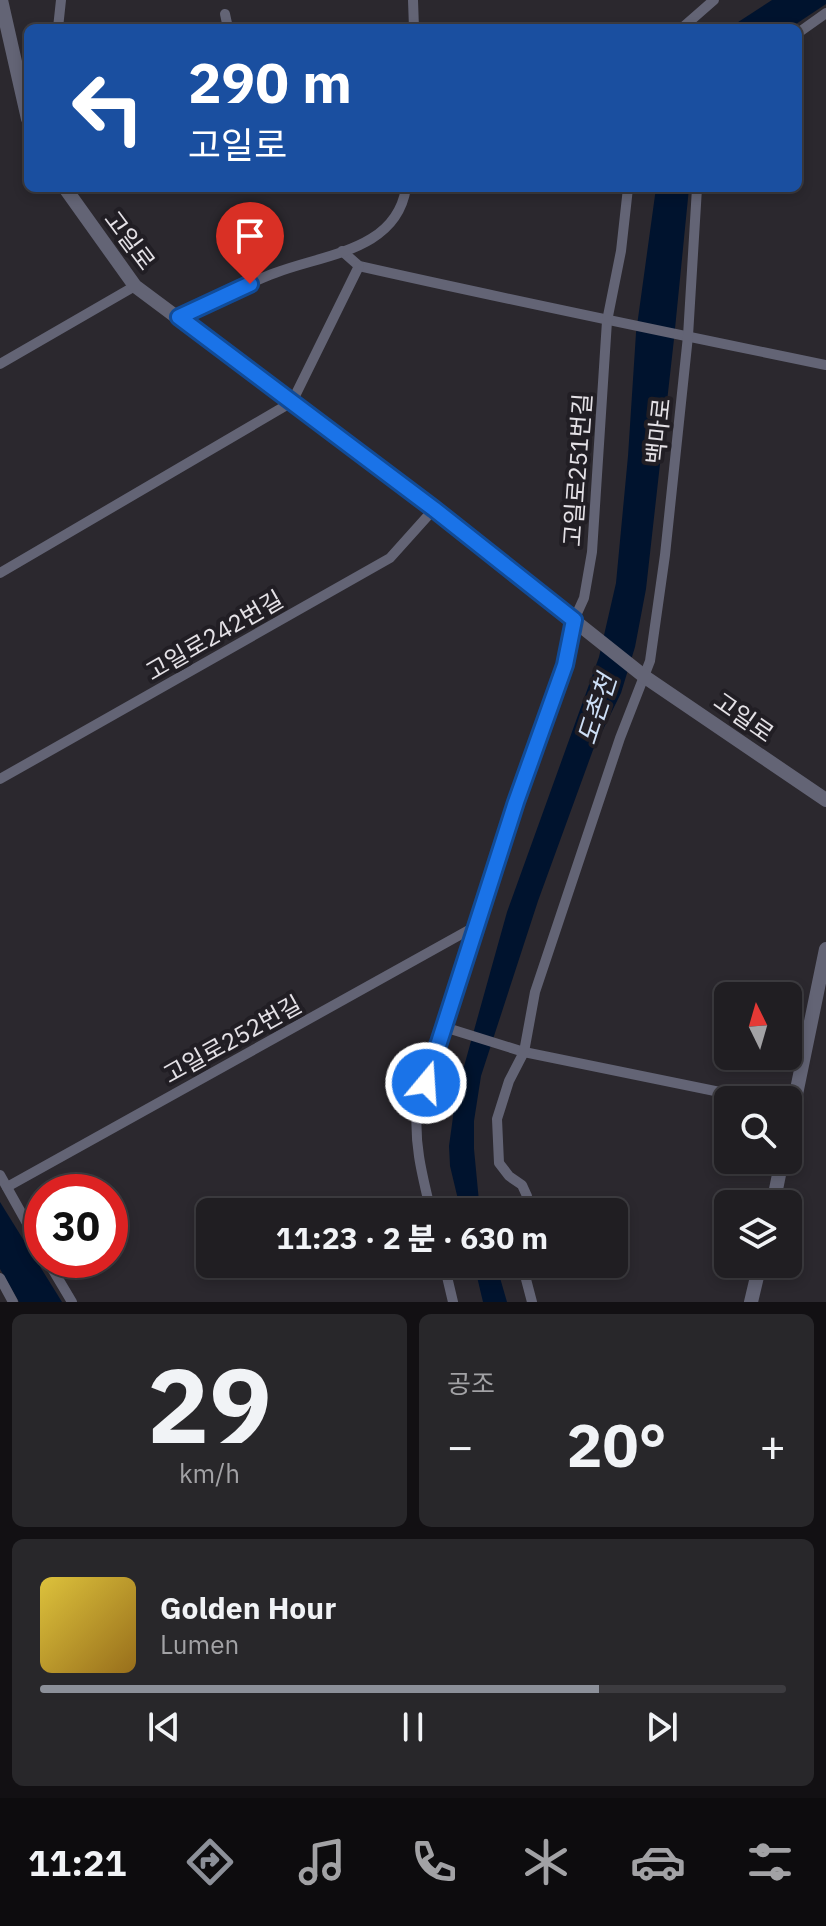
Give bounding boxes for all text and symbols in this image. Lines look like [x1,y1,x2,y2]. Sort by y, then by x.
text: 290 m [188,46,352,118]
icon: left [56,56,160,160]
text: 고일로 [188,121,287,168]
pin [216,202,284,284]
street label: 고일로 [97,204,163,276]
icon: arrive [228,214,272,258]
street label: 고일로251번길 [556,392,598,548]
street label: 백마로 [639,396,677,466]
street label: 고일로242번길 [139,583,289,687]
water label: 도촌천 [569,667,624,748]
street label: 고일로 [708,685,780,749]
north arrow [714,982,802,1070]
map controls [714,982,802,1278]
street label: 고일로252번길 [157,988,307,1090]
position arrow [384,1041,468,1125]
button: search [714,1086,802,1174]
speed limit sign: 30 [24,1174,128,1278]
button: layers [714,1190,802,1278]
text: 11:23 · 2 분 · 630 m [276,1218,548,1257]
text: 29 [147,1336,272,1472]
text: 공조 [447,1366,495,1400]
text: 20° [566,1405,667,1484]
text: − [447,1417,473,1474]
text: + [760,1417,786,1474]
text: km/h [179,1456,240,1490]
text: Golden Hour [160,1588,336,1627]
text: Lumen [160,1627,239,1661]
icon: previous [142,1705,186,1749]
icon: pause [391,1705,435,1749]
icon: next [640,1705,684,1749]
icon: directions [182,1834,238,1890]
icon: music [294,1834,350,1890]
icon: phone [406,1834,462,1890]
icon: climate [518,1834,574,1890]
icon: car [630,1834,686,1890]
icon: filters [742,1834,798,1890]
text: 11:21 [28,1839,126,1886]

